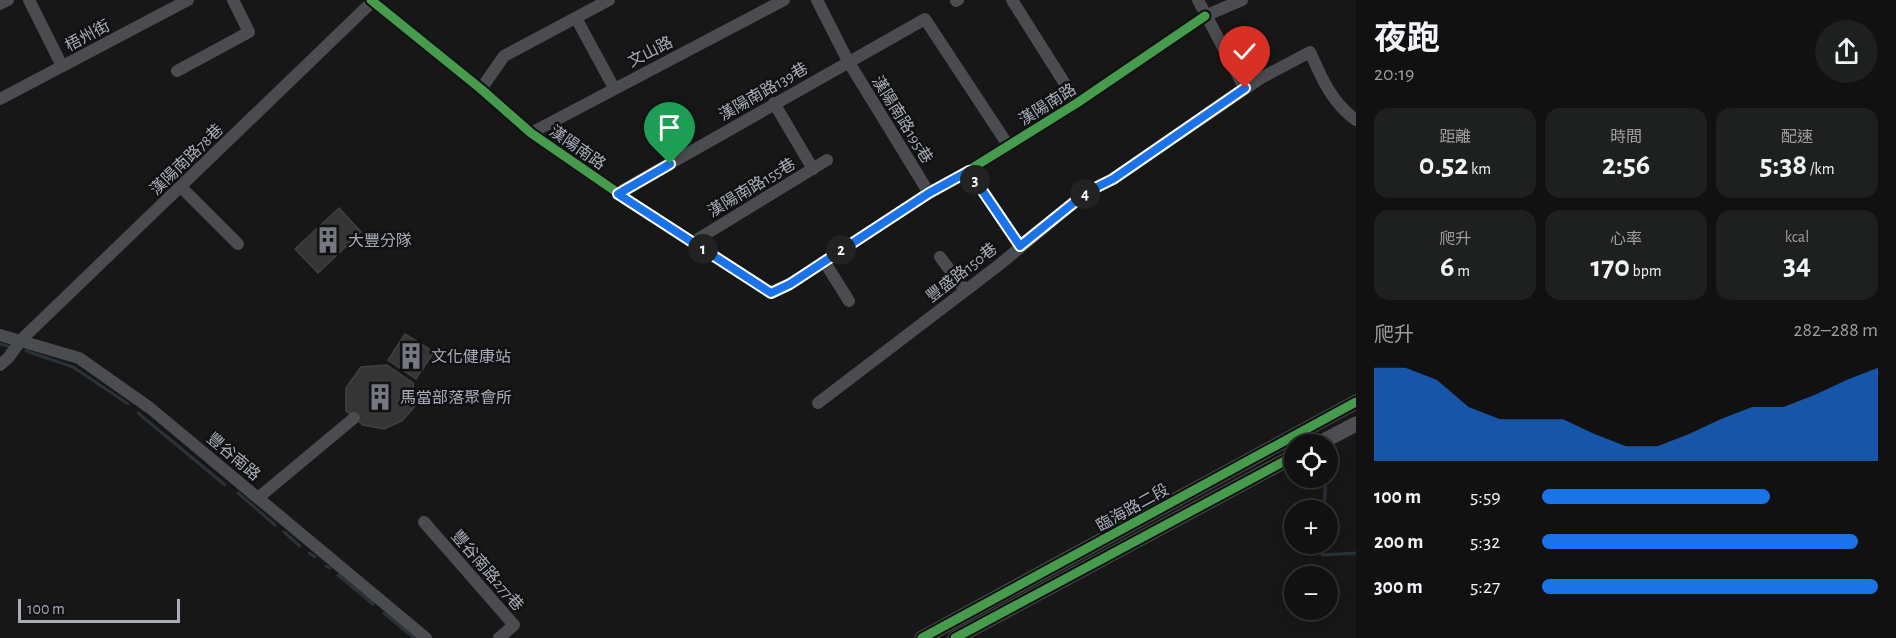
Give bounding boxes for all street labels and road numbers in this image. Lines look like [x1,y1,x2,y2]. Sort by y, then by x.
street label: 梧州街 [62,17,112,54]
street label: 文山路 [625,33,675,70]
street label: 漢陽南路139巷 [716,59,811,124]
street label: 漢陽南路195巷 [869,72,936,166]
street label: 漢陽南路 [1016,80,1079,129]
street label: 漢陽南路78巷 [147,121,226,198]
street label: 漢陽南路 [547,122,609,173]
street label: 漢陽南路155巷 [704,155,798,220]
street label: 豐盛路150巷 [923,240,1000,305]
street label: 豐谷南路 [204,429,264,483]
street label: 臨海路二段 [1093,481,1171,534]
street label: 豐谷南路277巷 [448,527,527,614]

